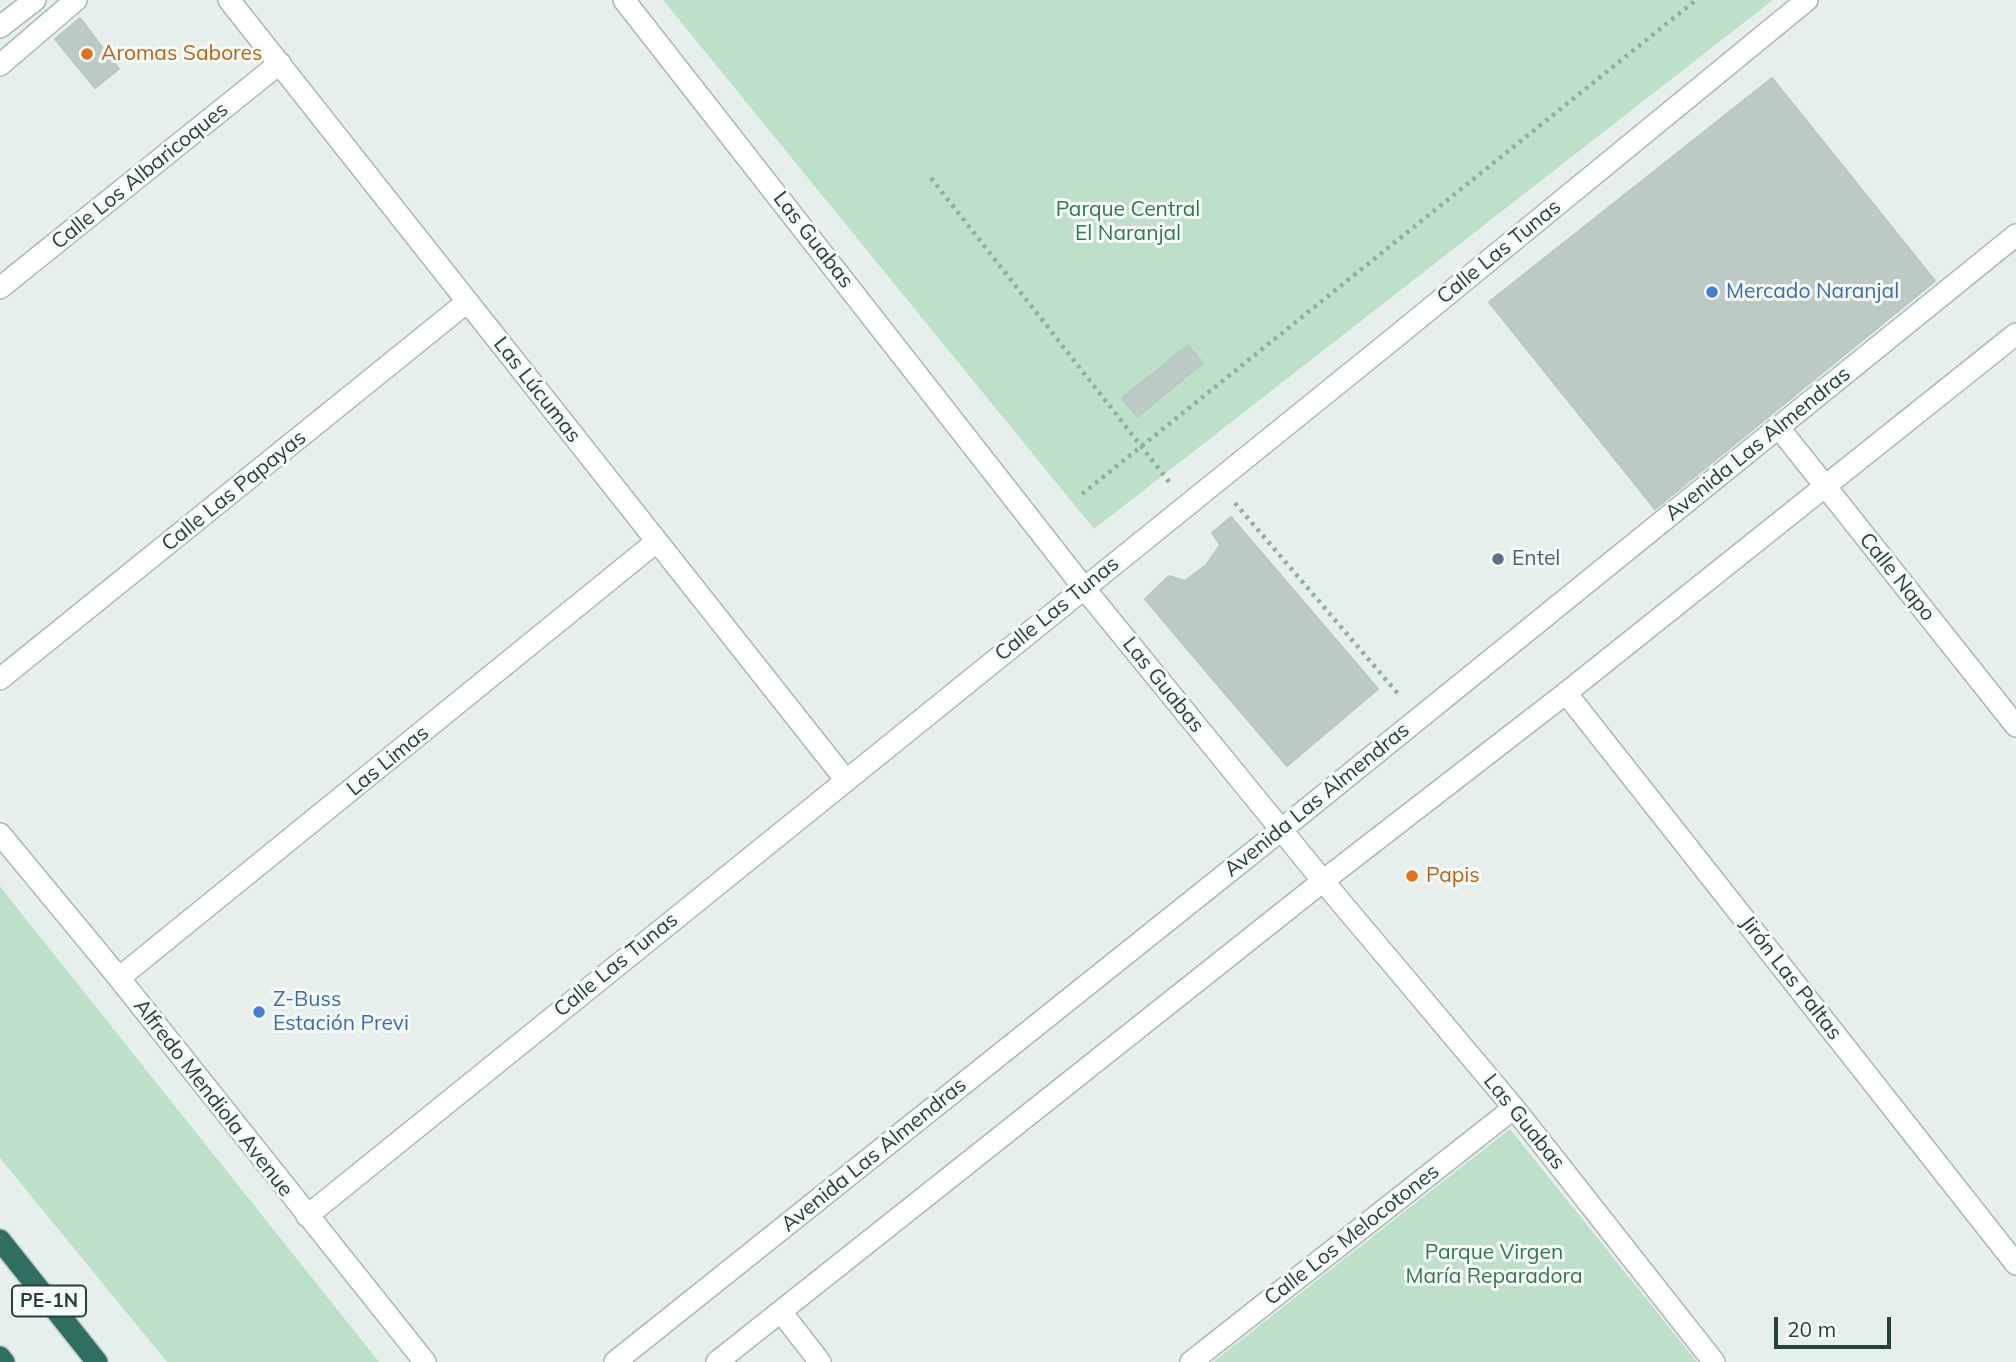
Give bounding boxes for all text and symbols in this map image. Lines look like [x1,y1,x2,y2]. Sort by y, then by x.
place label: Aromas Sabores [101,41,262,67]
marker: Aromas Sabores [79,46,95,62]
street label: Calle Los Albaricoques [47,97,233,255]
street label: Las Guabas [767,187,859,293]
street label: Calle Las Tunas [1432,194,1566,310]
park label: Parque Central El Naranjal [1056,197,1200,247]
place label: Mercado Naranjal [1726,279,1899,305]
marker: Mercado Naranjal [1704,284,1720,300]
street label: Las Lúcumas [488,332,586,448]
street label: Avenida Las Almendras [1660,362,1856,526]
street label: Calle Las Papayas [157,425,311,557]
street label: Calle Napo [1854,528,1940,626]
place label: Entel [1512,546,1560,572]
street label: Calle Las Tunas [990,551,1124,667]
marker: Entel [1490,551,1506,567]
street label: Las Guabas [1117,632,1209,738]
street label: Avenida Las Almendras [1219,718,1415,882]
street label: Las Limas [342,720,434,802]
place label: Papis [1426,863,1480,889]
marker: Papis [1404,868,1420,884]
street label: Calle Las Tunas [549,907,683,1023]
street label: Jirón Las Paltas [1735,911,1847,1045]
place label: Z-Buss Estación Previ [273,987,409,1037]
street label: Alfredo Mendiola Avenue [128,994,298,1202]
marker: Z-Buss Estación Previ [251,1004,267,1020]
street label: Las Guabas [1478,1069,1570,1175]
street label: Avenida Las Almendras [776,1073,972,1237]
street label: Calle Los Melocotones [1260,1159,1444,1311]
park label: Parque Virgen María Reparadora [1405,1240,1583,1290]
road number: PE-1N [12,1286,86,1316]
scale bar [1778,1302,1895,1346]
text: 20 m [1787,1316,1836,1342]

